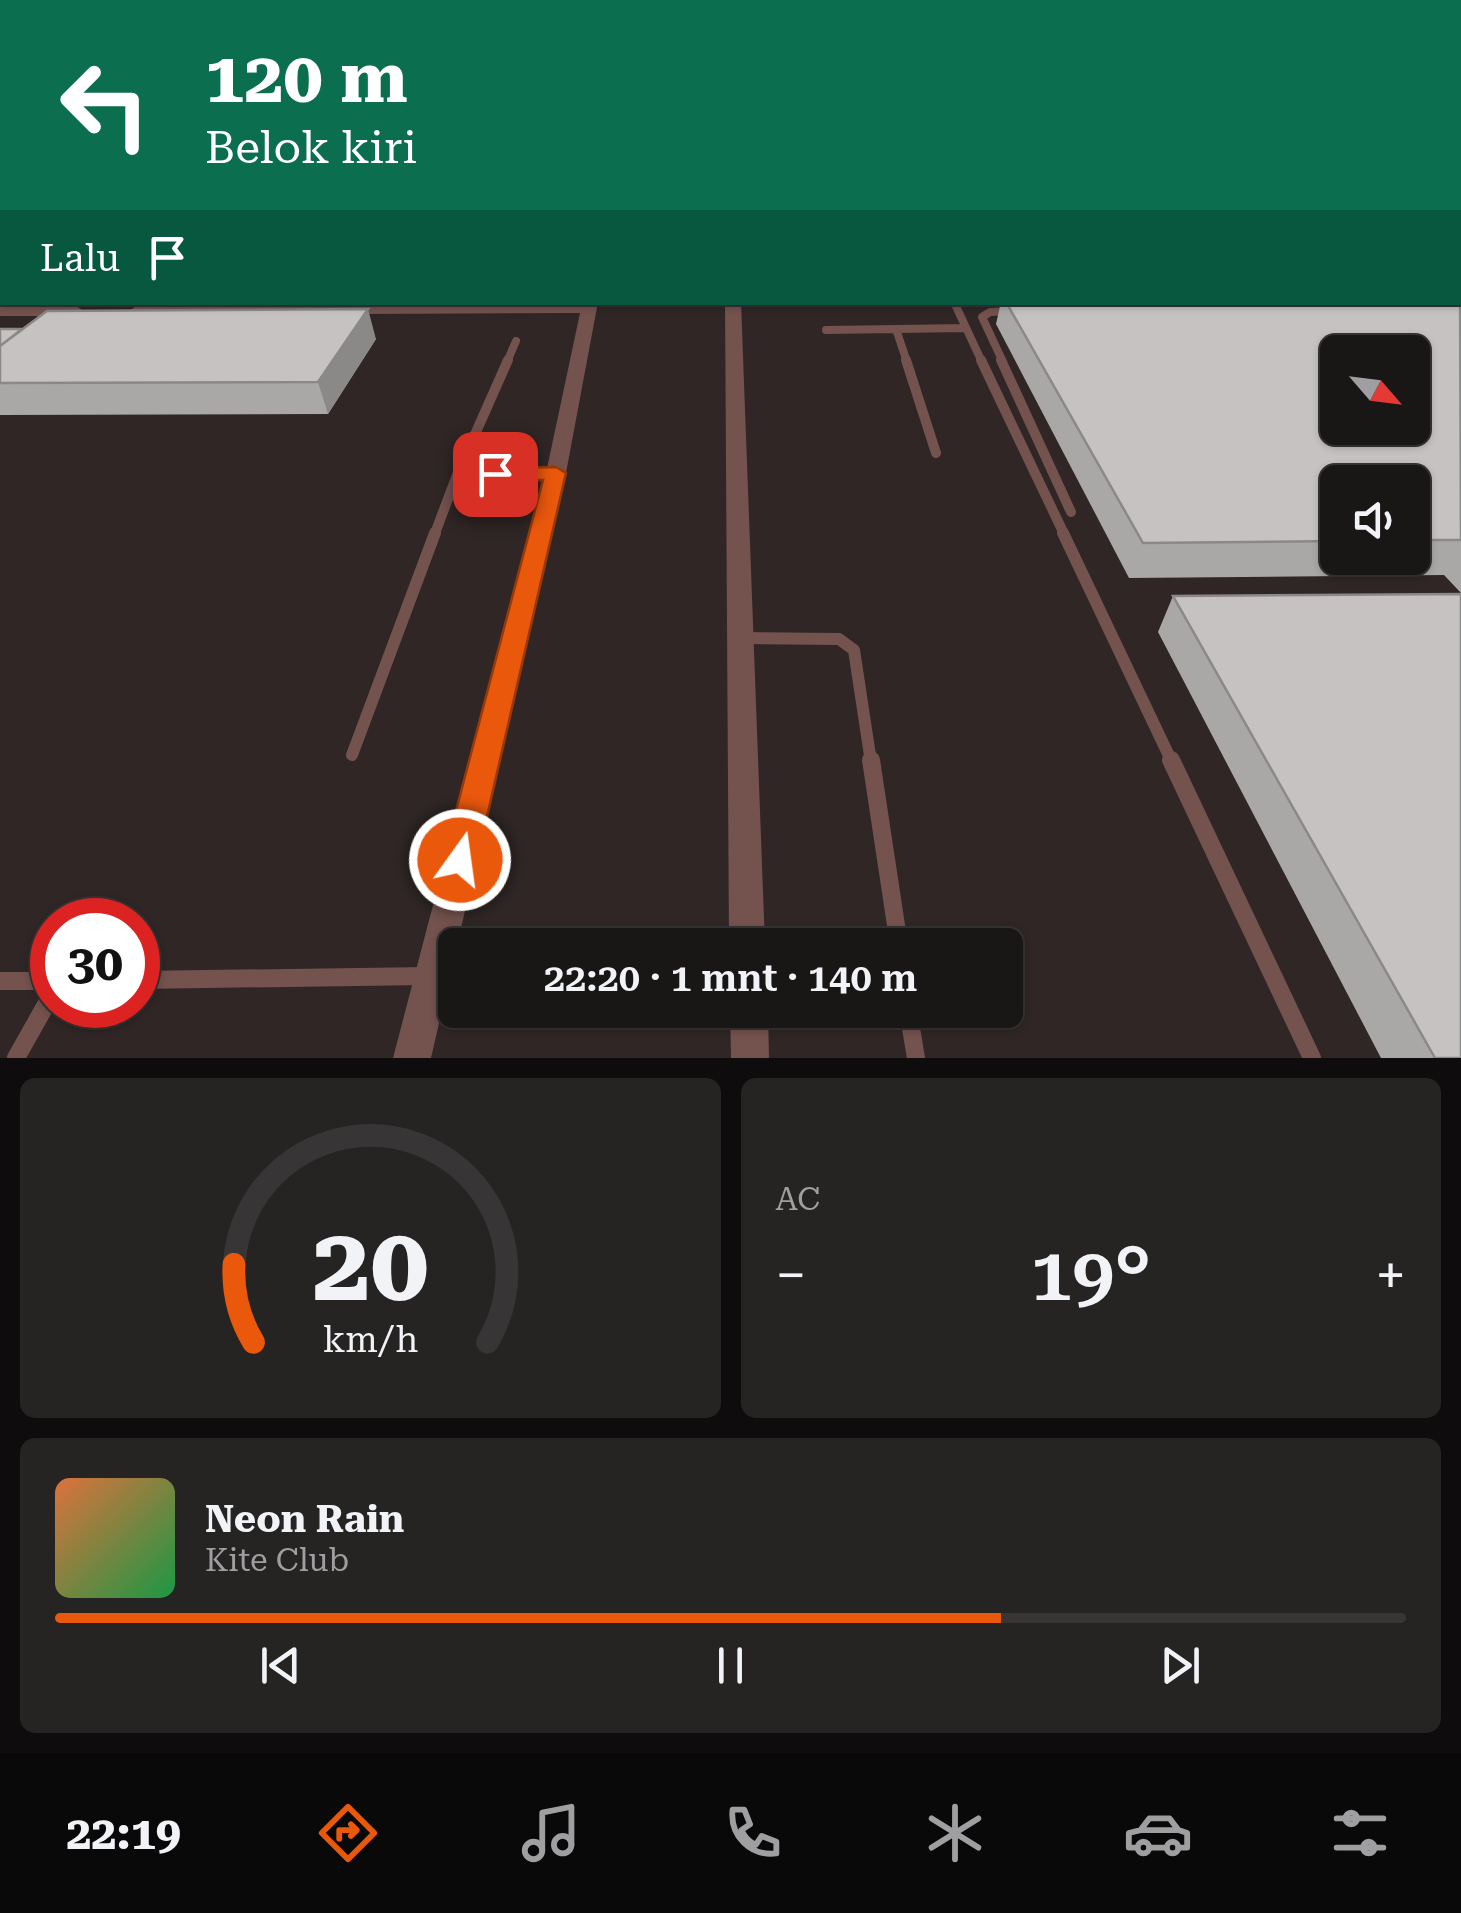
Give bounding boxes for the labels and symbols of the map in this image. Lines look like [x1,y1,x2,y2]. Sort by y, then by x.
north arrow [1320,335,1430,445]
pin [453,432,538,517]
position arrow [408,808,512,912]
speed limit sign: 30 [30,898,160,1028]

